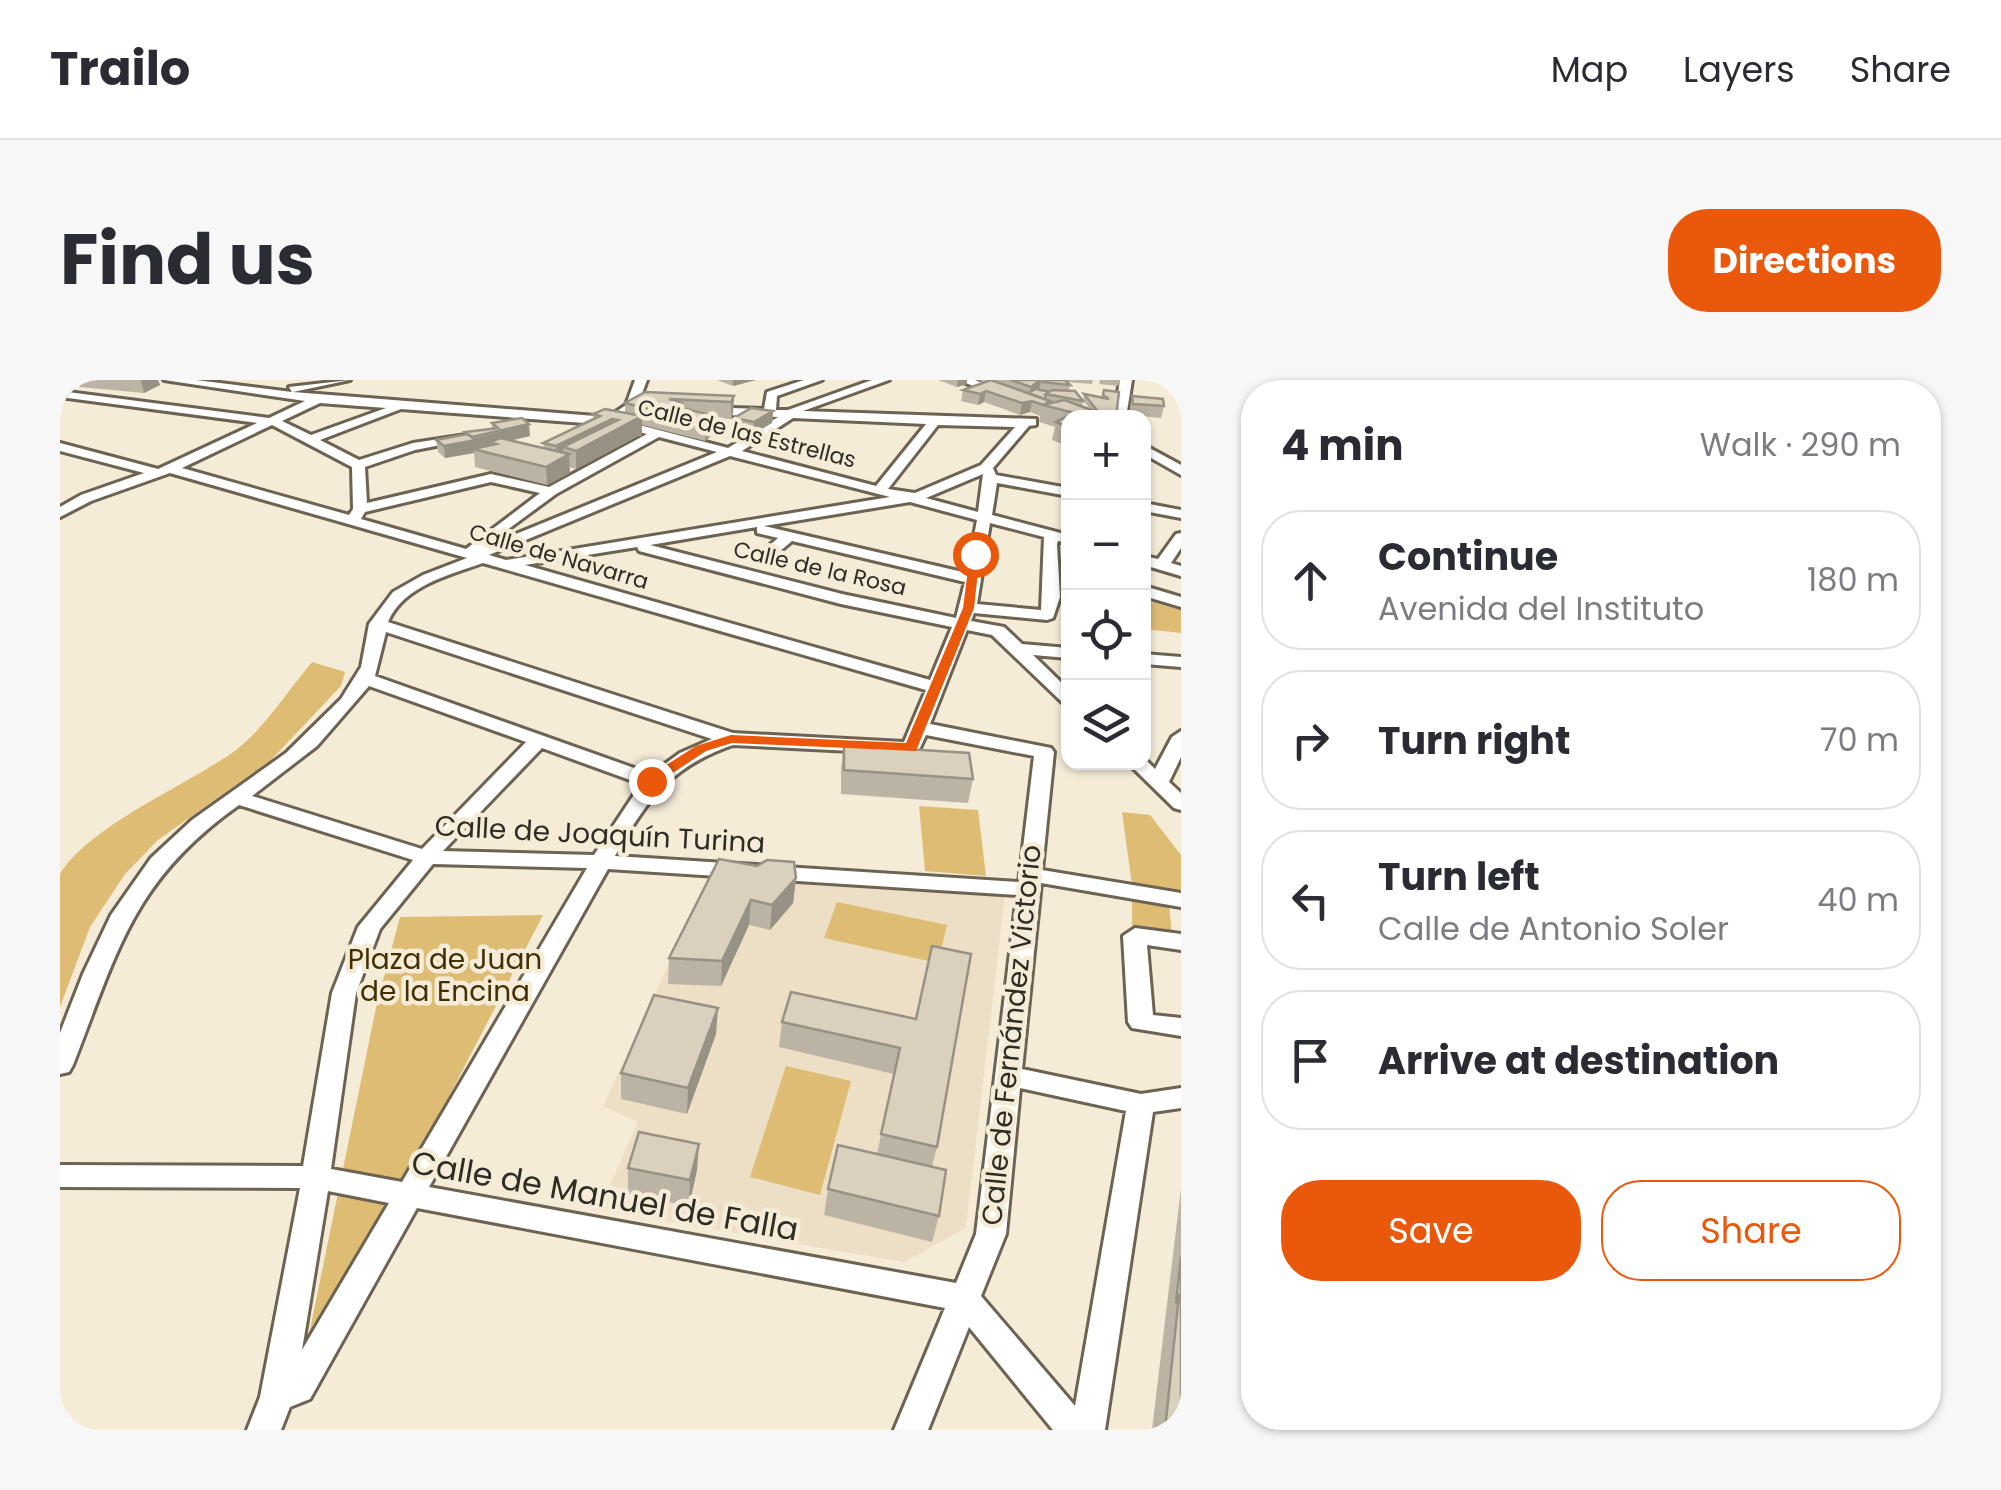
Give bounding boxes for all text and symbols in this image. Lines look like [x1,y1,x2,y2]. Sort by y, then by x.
text: Trailo [50,35,190,102]
text: Map [1551,45,1628,94]
text: Layers [1683,45,1795,94]
text: Share [1850,45,1951,94]
button: Directions [1668,209,1941,312]
text: Find us [60,210,315,309]
street label: Calle de las Estrellas [634,391,859,476]
map controls [1061,410,1151,770]
button: + [1061,410,1151,500]
text: 4 min [1281,416,1404,475]
text: Walk · 290 m [1700,422,1901,467]
button: − [1061,500,1151,590]
street label: Calle de Navarra [465,516,652,597]
text: Continue [1378,530,1558,583]
route start [953,532,999,578]
street label: Calle de la Rosa [730,534,909,603]
icon: ahead [1283,553,1338,608]
text: 180 m [1807,557,1899,602]
text: Avenida del Instituto [1378,586,1704,631]
button: locate [1061,590,1151,680]
button: layers [1061,680,1151,770]
icon: right [1283,713,1338,768]
text: Turn right [1378,714,1570,767]
text: 70 m [1820,717,1899,762]
route end [629,759,675,805]
street label: Calle de Joaquín Turina [434,806,766,863]
street label: Calle de Fernández Victorio [972,843,1051,1227]
text: Turn left [1378,850,1540,903]
icon: left [1283,873,1338,928]
text: 40 m [1817,877,1899,922]
text: Calle de Antonio Soler [1378,906,1729,951]
park label: Plaza de Juan de la Encina [348,940,542,1011]
icon: arrive [1283,1033,1338,1088]
text: Arrive at destination [1378,1034,1779,1087]
street label: Calle de Manuel de Falla [408,1139,802,1252]
button: Save [1281,1180,1581,1281]
button: Share [1601,1180,1901,1281]

